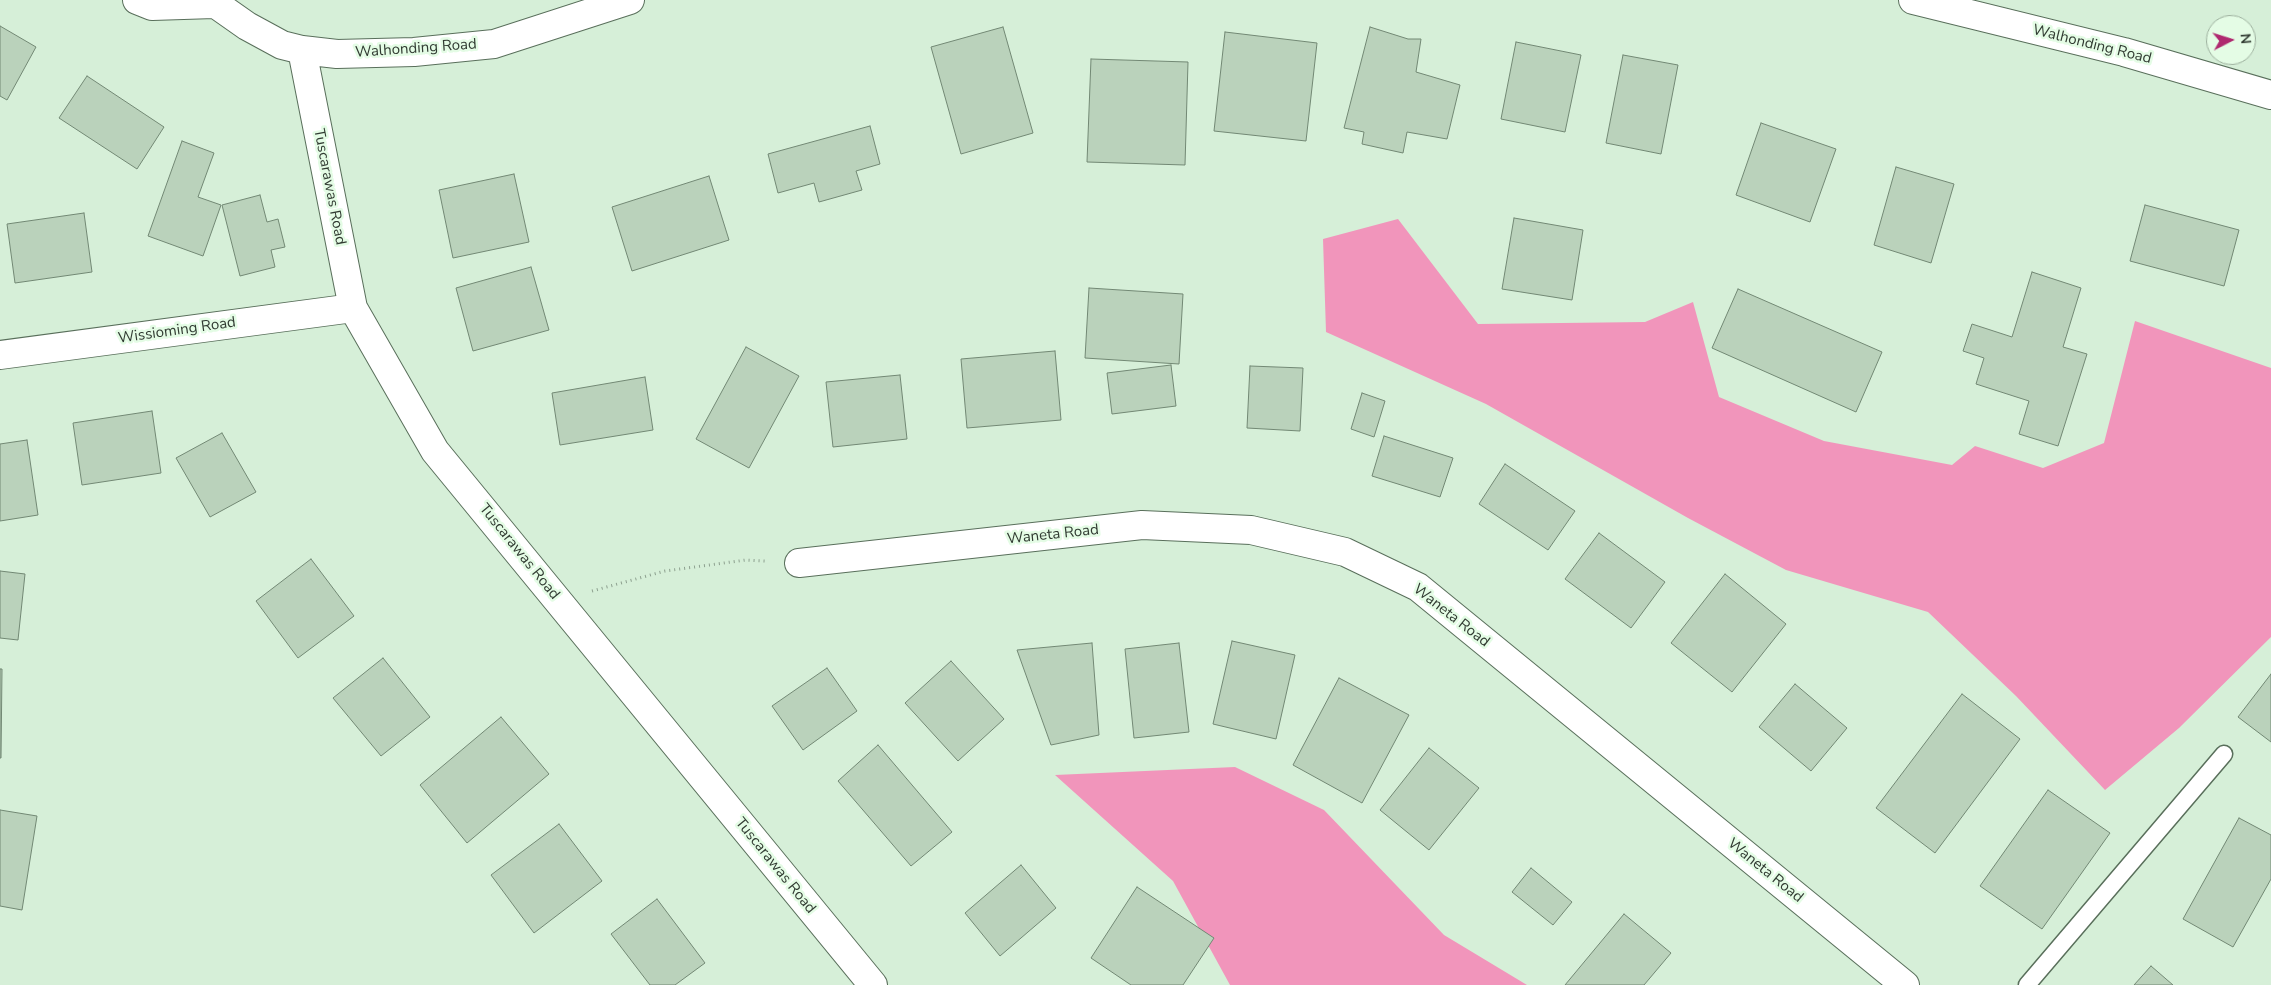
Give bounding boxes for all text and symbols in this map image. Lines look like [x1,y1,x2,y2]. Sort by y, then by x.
north arrow [2206,15,2256,65]
street label: Walhonding Road [2031,22,2153,68]
text: N [2236,33,2255,45]
street label: Walhonding Road [355,36,477,62]
street label: Tuscarawas Road [309,127,349,247]
street label: Wissioming Road [117,314,237,348]
street label: Tuscarawas Road [475,500,563,604]
street label: Waneta Road [1006,521,1100,549]
street label: Waneta Road [1409,581,1493,651]
street label: Tuscarawas Road [731,814,819,918]
street label: Waneta Road [1724,835,1806,907]

